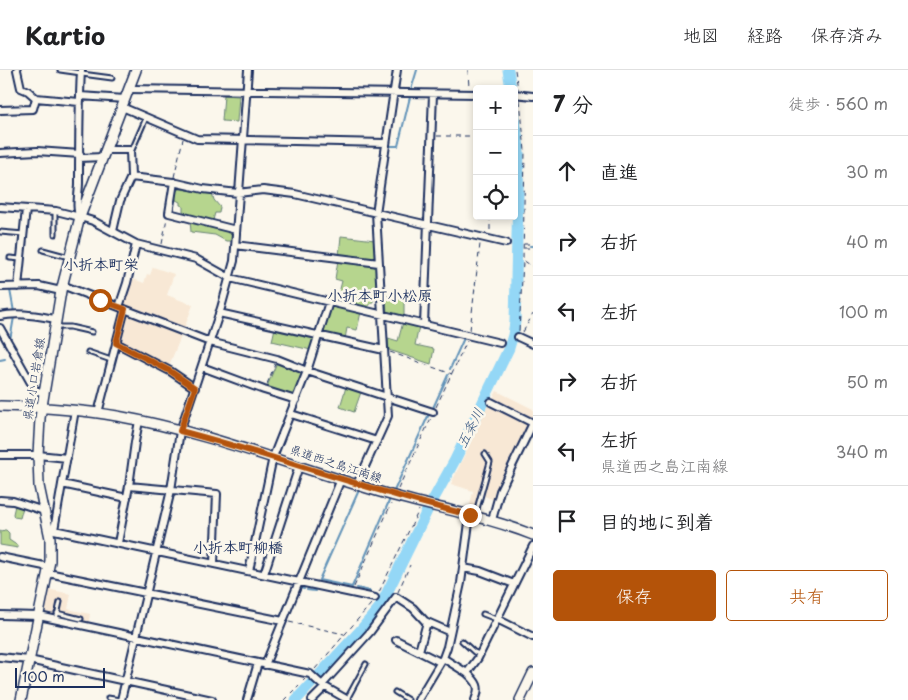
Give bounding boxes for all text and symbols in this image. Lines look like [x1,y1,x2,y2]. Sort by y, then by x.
text: Kartio [25,17,105,53]
text: 地図 [683,21,719,48]
text: 経路 [747,21,783,48]
text: 保存済み [811,21,883,48]
map controls [473,85,518,220]
button: + [473,85,518,130]
text: 7 分 [553,87,593,119]
text: 徒歩 · 560 m [789,91,888,115]
button: − [473,130,518,175]
icon: ahead [553,157,581,185]
text: 直進 [600,157,638,185]
text: 30 m [846,159,888,183]
button: locate [473,175,518,220]
icon: right [553,227,581,255]
text: 右折 [600,227,638,255]
text: 40 m [846,229,888,253]
district label: 小折本町栄 [63,252,139,275]
district label: 小折本町小松原 [327,283,433,306]
route start [89,289,112,312]
icon: left [553,297,581,325]
text: 左折 [600,297,638,325]
text: 100 m [839,299,888,323]
street label: 県道小口岩倉線 [18,336,48,422]
icon: right [553,367,581,395]
text: 右折 [600,367,638,395]
text: 50 m [847,369,888,393]
water label: 五条川 [451,404,488,451]
text: 左折 [600,425,638,453]
icon: left [553,437,581,465]
text: 340 m [836,439,888,463]
street label: 県道西之島江南線 [288,440,385,486]
text: 県道西之島江南線 [600,453,728,477]
route end [459,504,482,527]
icon: arrive [553,507,581,535]
text: 目的地に到着 [600,507,714,535]
district label: 小折本町柳橋 [193,535,283,558]
button: 保存 [553,570,716,621]
button: 共有 [726,570,888,621]
scale bar [15,665,105,688]
text: 100 m [22,666,65,687]

